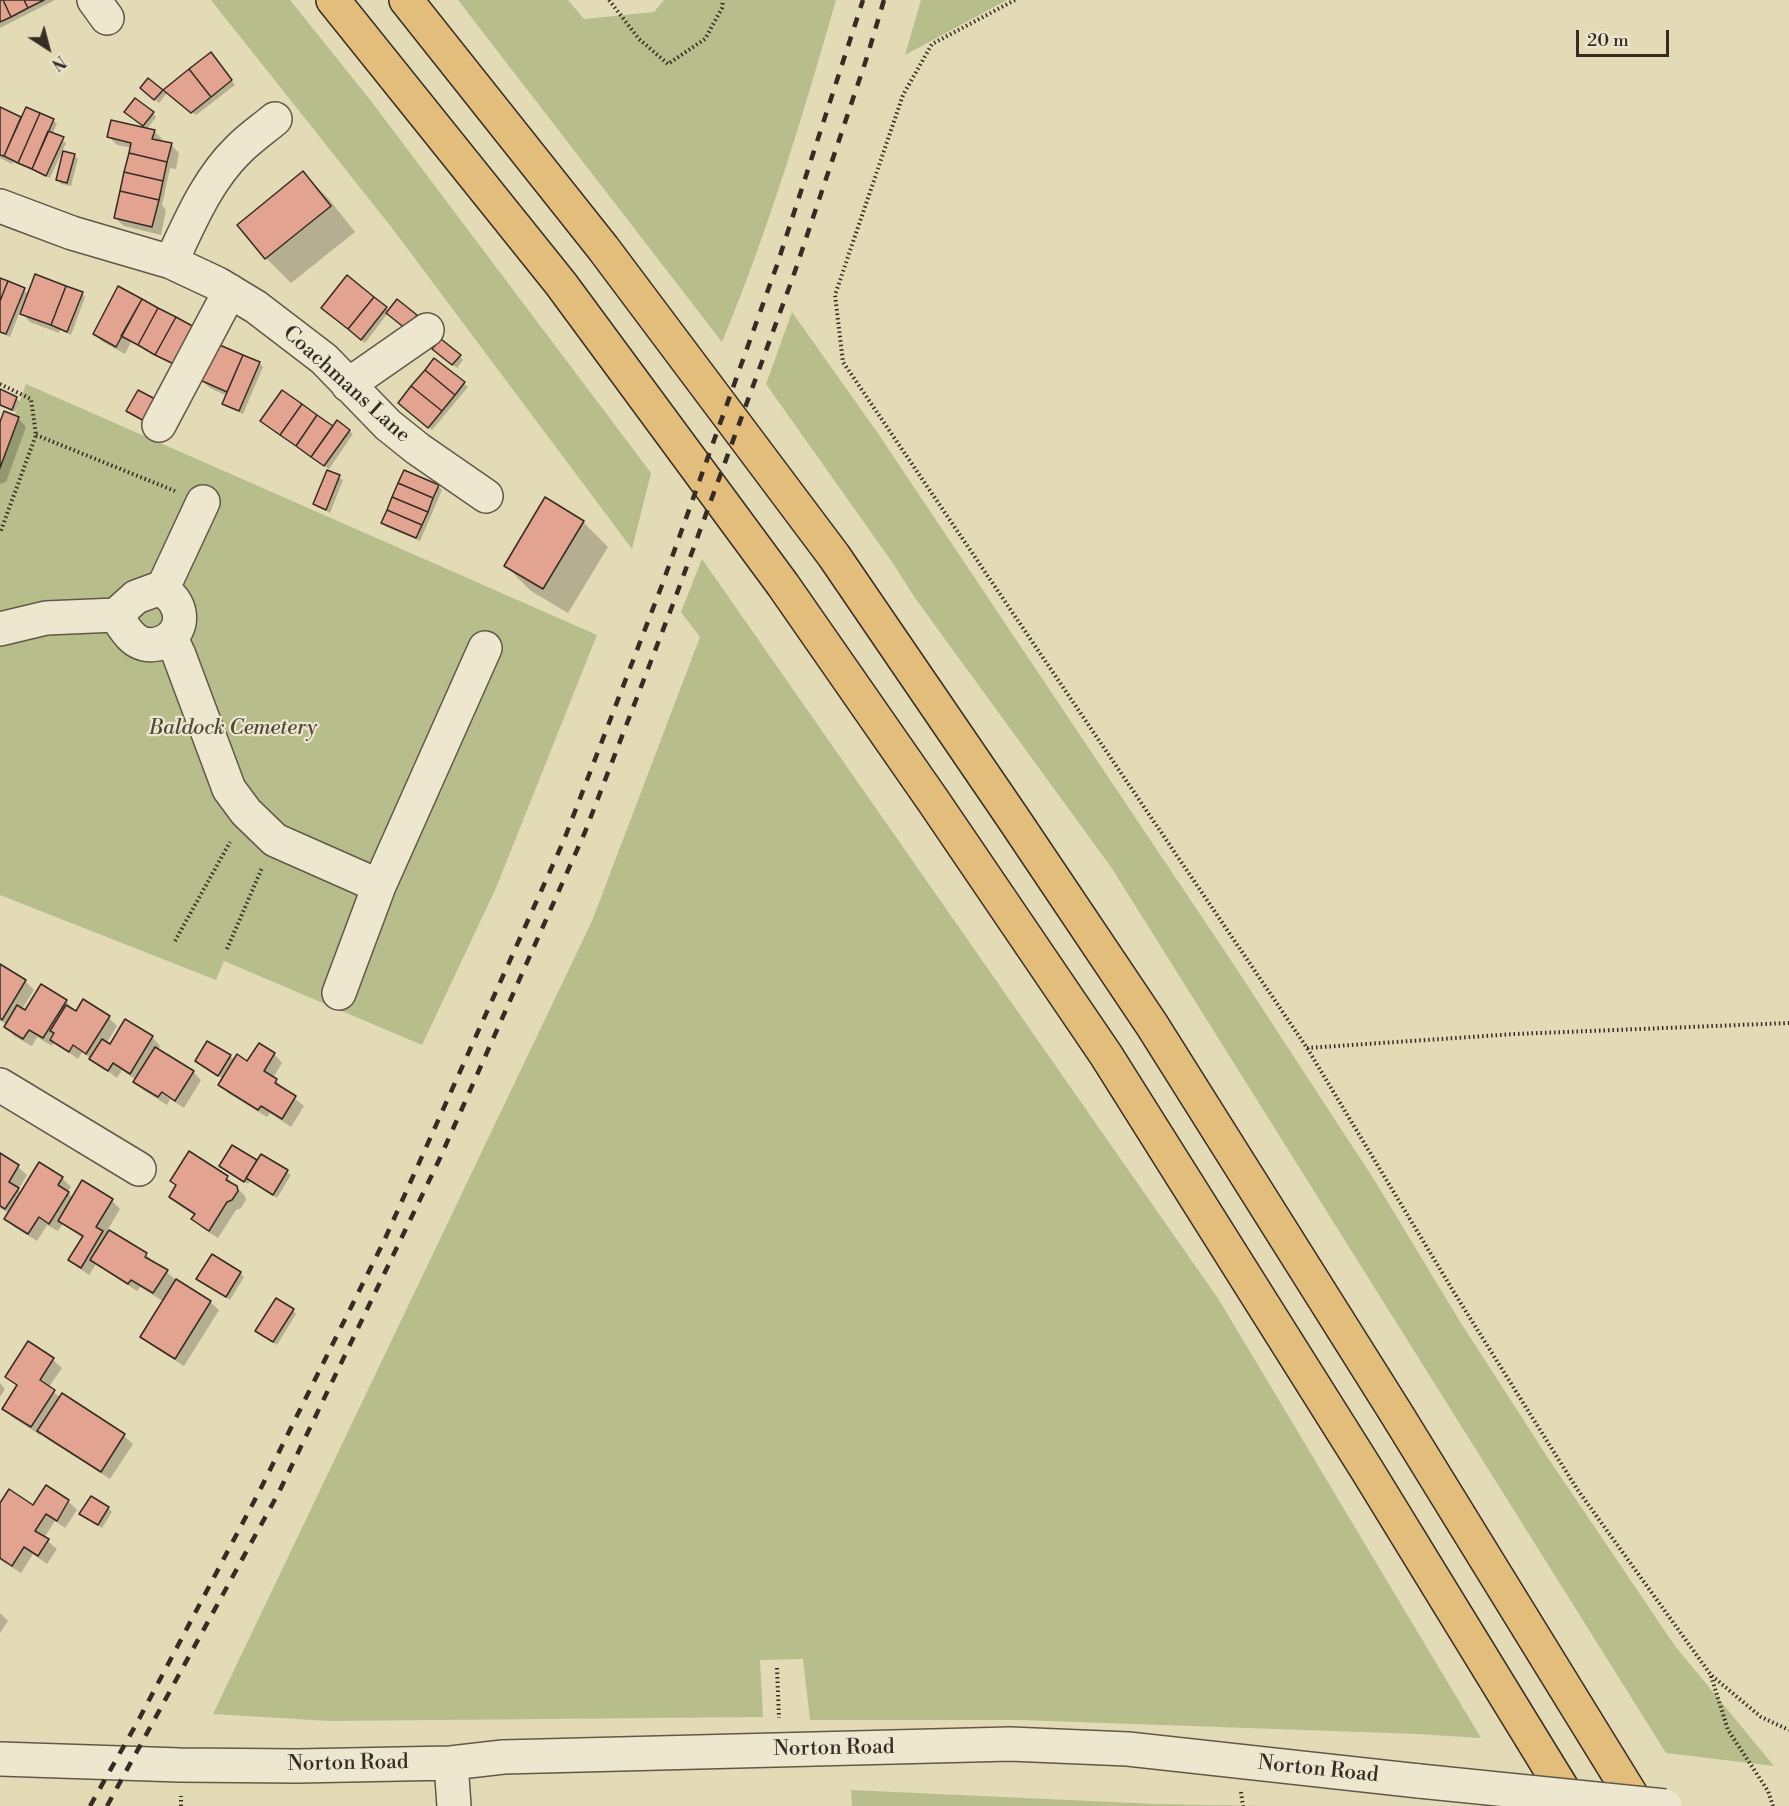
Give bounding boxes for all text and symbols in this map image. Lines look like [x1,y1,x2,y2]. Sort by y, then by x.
north arrow [18,18,78,78]
scale bar [1579,18,1672,56]
text: 20 m [1587,29,1629,52]
text: N [48,51,70,74]
street label: Coachmans Lane [277,321,415,449]
park label: Baldock Cemetery [149,716,317,742]
street label: Norton Road [773,1735,895,1763]
street label: Norton Road [287,1750,409,1778]
street label: Norton Road [1256,1751,1380,1789]

